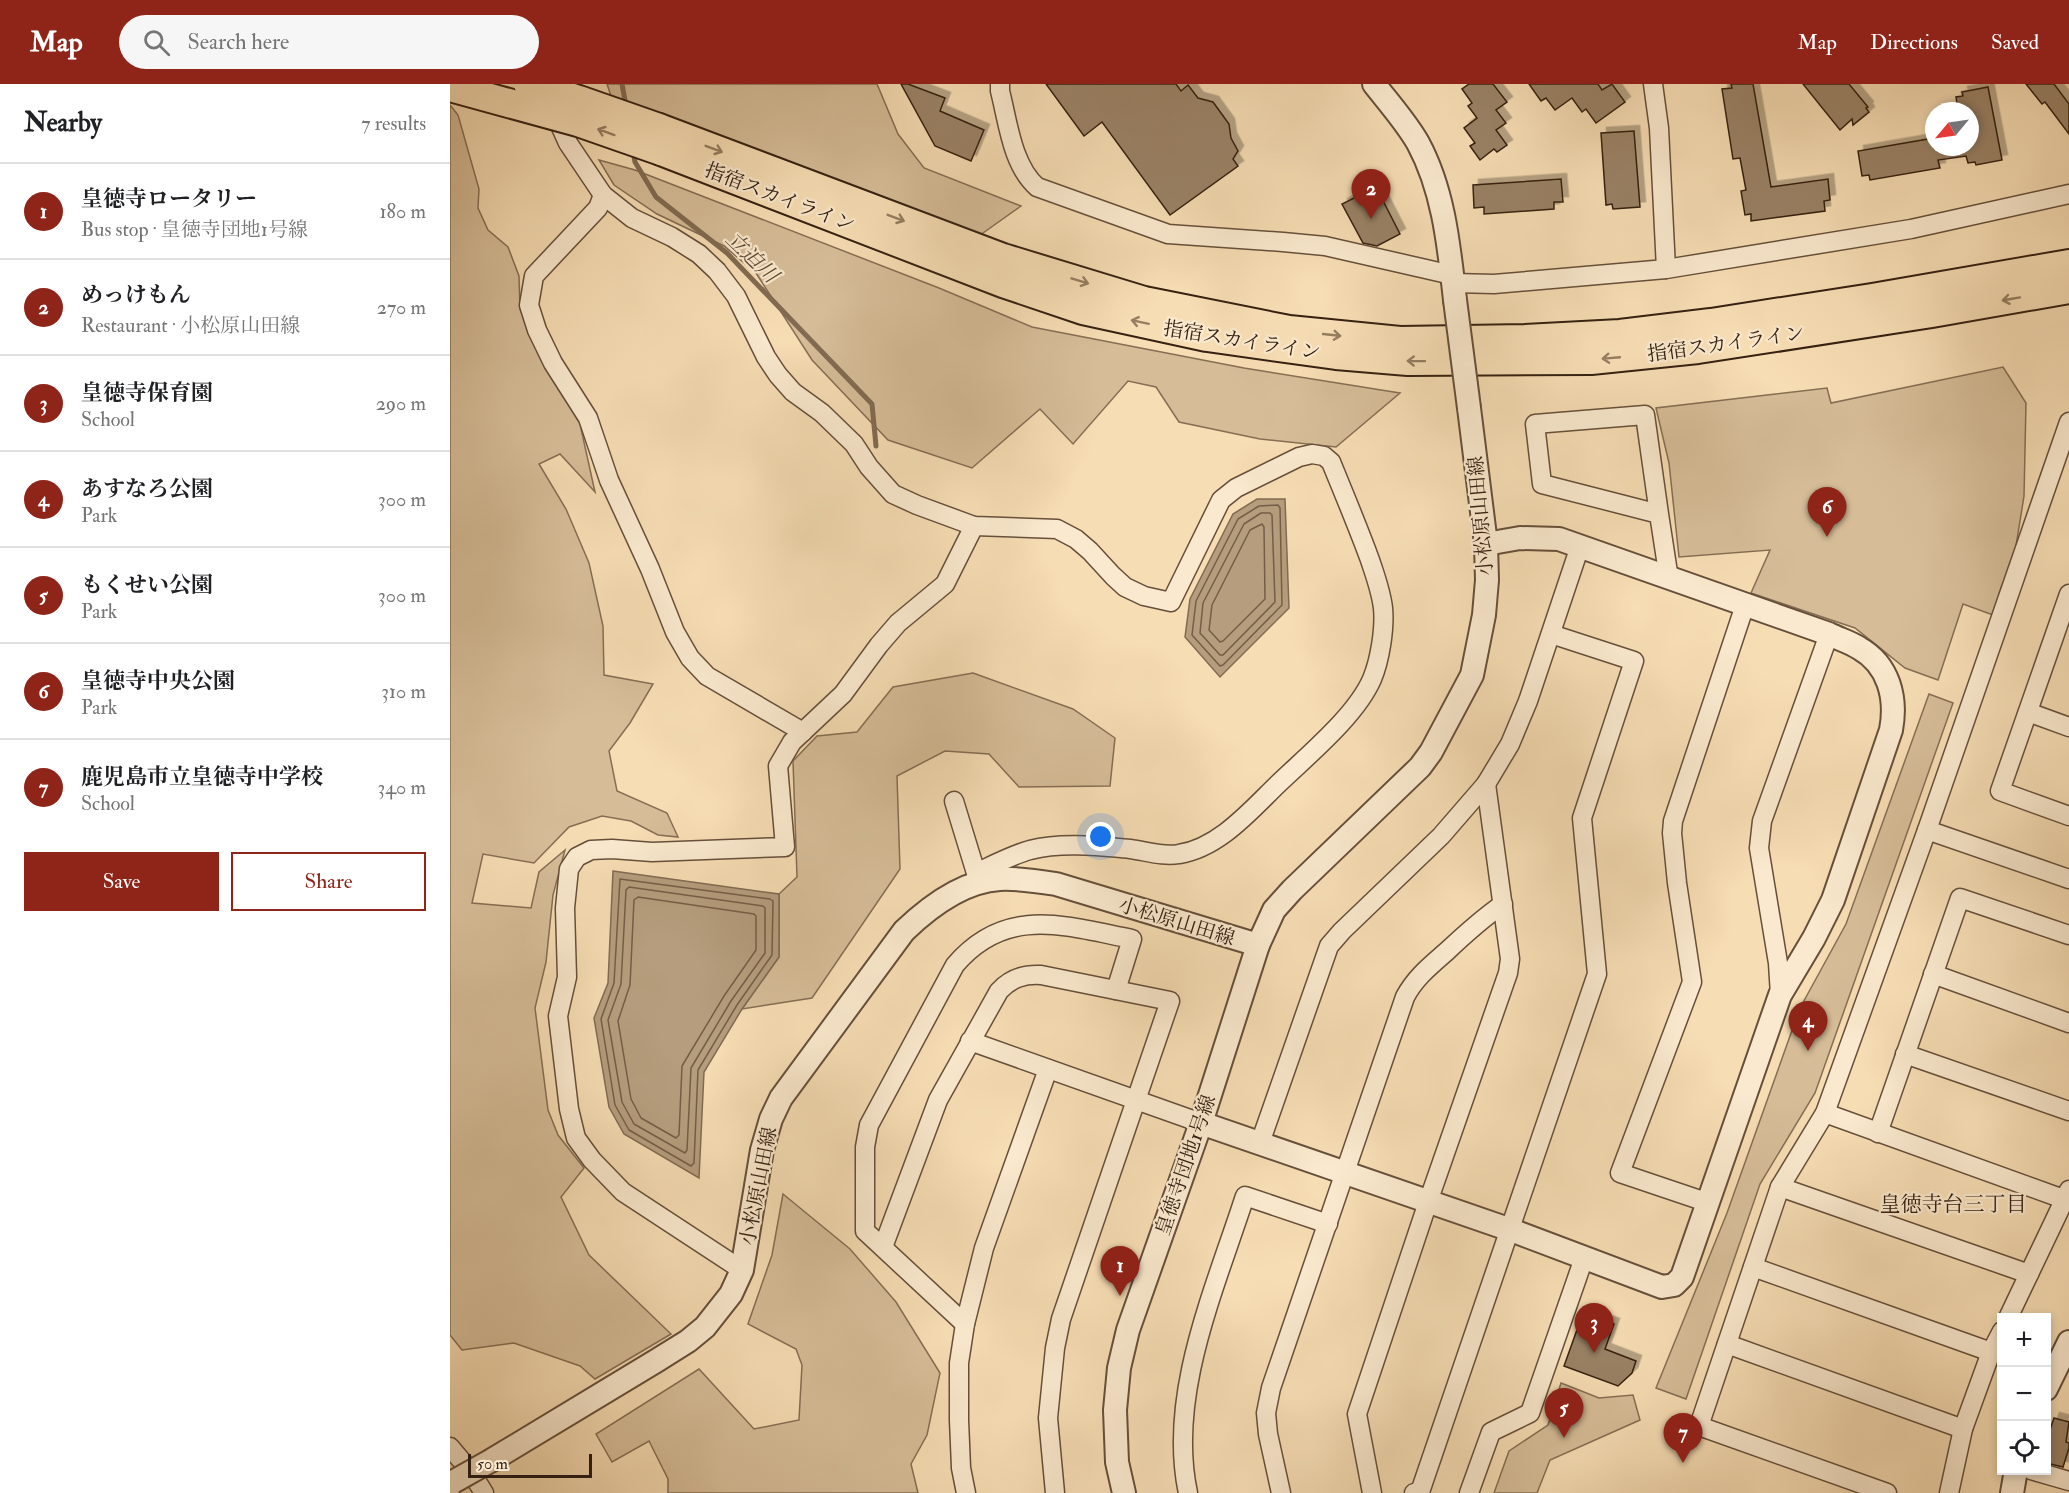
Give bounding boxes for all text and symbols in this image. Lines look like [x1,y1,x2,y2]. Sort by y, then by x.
search box [119,15,539,69]
text: Map [30,25,83,60]
icon: search [140,26,173,59]
text: Search here [188,28,289,56]
text: Map [1797,29,1837,56]
text: Directions [1870,29,1958,56]
text: Saved [1991,29,2039,56]
north arrow [1925,102,1979,156]
text: Nearby [24,107,102,139]
text: 7 results [361,111,426,136]
one-way arrow [597,125,616,136]
one-way arrow [704,144,722,155]
street label: 指宿スカイライン [701,157,858,238]
pin: 2 [1352,170,1390,219]
text: 皇徳寺ロータリー [81,185,257,213]
text: 1 [40,199,47,224]
text: 180 m [379,199,426,224]
one-way arrow [886,213,905,224]
text: Bus stop · 皇徳寺団地1号線 [81,217,308,242]
water label: 立迫川 [720,226,785,290]
one-way arrow [1070,276,1089,287]
text: めっけもん [81,281,191,309]
one-way arrow [2002,294,2022,305]
text: 2 [38,295,49,320]
text: 270 m [377,295,426,320]
text: Restaurant · 小松原山田線 [81,313,300,338]
one-way arrow [1131,316,1150,328]
street label: 指宿スカイライン [1162,316,1322,365]
street label: 指宿スカイライン [1646,320,1806,367]
one-way arrow [1322,330,1342,341]
one-way arrow [1601,353,1621,364]
one-way arrow [1406,355,1426,367]
text: 皇徳寺保育園 [81,379,213,407]
text: 3 [40,391,47,416]
text: 290 m [376,391,426,416]
text: School [81,407,135,432]
street label: 小松原山田線 [1463,455,1498,577]
text: あすなろ公園 [81,475,213,503]
text: 4 [38,487,49,512]
text: 300 m [378,487,426,512]
pin: 6 [1808,488,1846,537]
text: Park [81,503,117,528]
text: もくせい公園 [81,571,213,599]
text: 5 [39,583,48,608]
text: 300 m [378,583,426,608]
text: Park [81,599,117,624]
text: 皇徳寺中央公園 [81,667,235,695]
text: 6 [38,679,49,704]
text: 310 m [381,679,426,704]
text: Park [81,695,117,720]
text: 鹿児島市立皇徳寺中学校 [81,763,323,791]
text: 7 [39,775,48,800]
text: 340 m [378,775,426,800]
text: School [81,791,135,816]
your location [1086,822,1115,851]
button: Save [24,852,219,911]
button: Share [231,852,426,911]
street label: 小松原山田線 [1116,892,1238,951]
pin: 4 [1788,1002,1828,1051]
street label: 皇徳寺団地1号線 [1150,1092,1221,1239]
street label: 小松原山田線 [735,1125,782,1247]
district label: 皇徳寺台三丁目 [1880,1191,2027,1218]
pin: 1 [1100,1246,1140,1296]
pin: 3 [1574,1304,1614,1353]
map controls [1997,1313,2051,1475]
button: + [1997,1313,2051,1367]
button: − [1997,1367,2051,1421]
pin: 5 [1544,1388,1584,1438]
pin: 7 [1664,1414,1702,1463]
button: locate [1997,1421,2051,1475]
scale bar [468,1451,592,1478]
text: 50 m [477,1454,508,1474]

